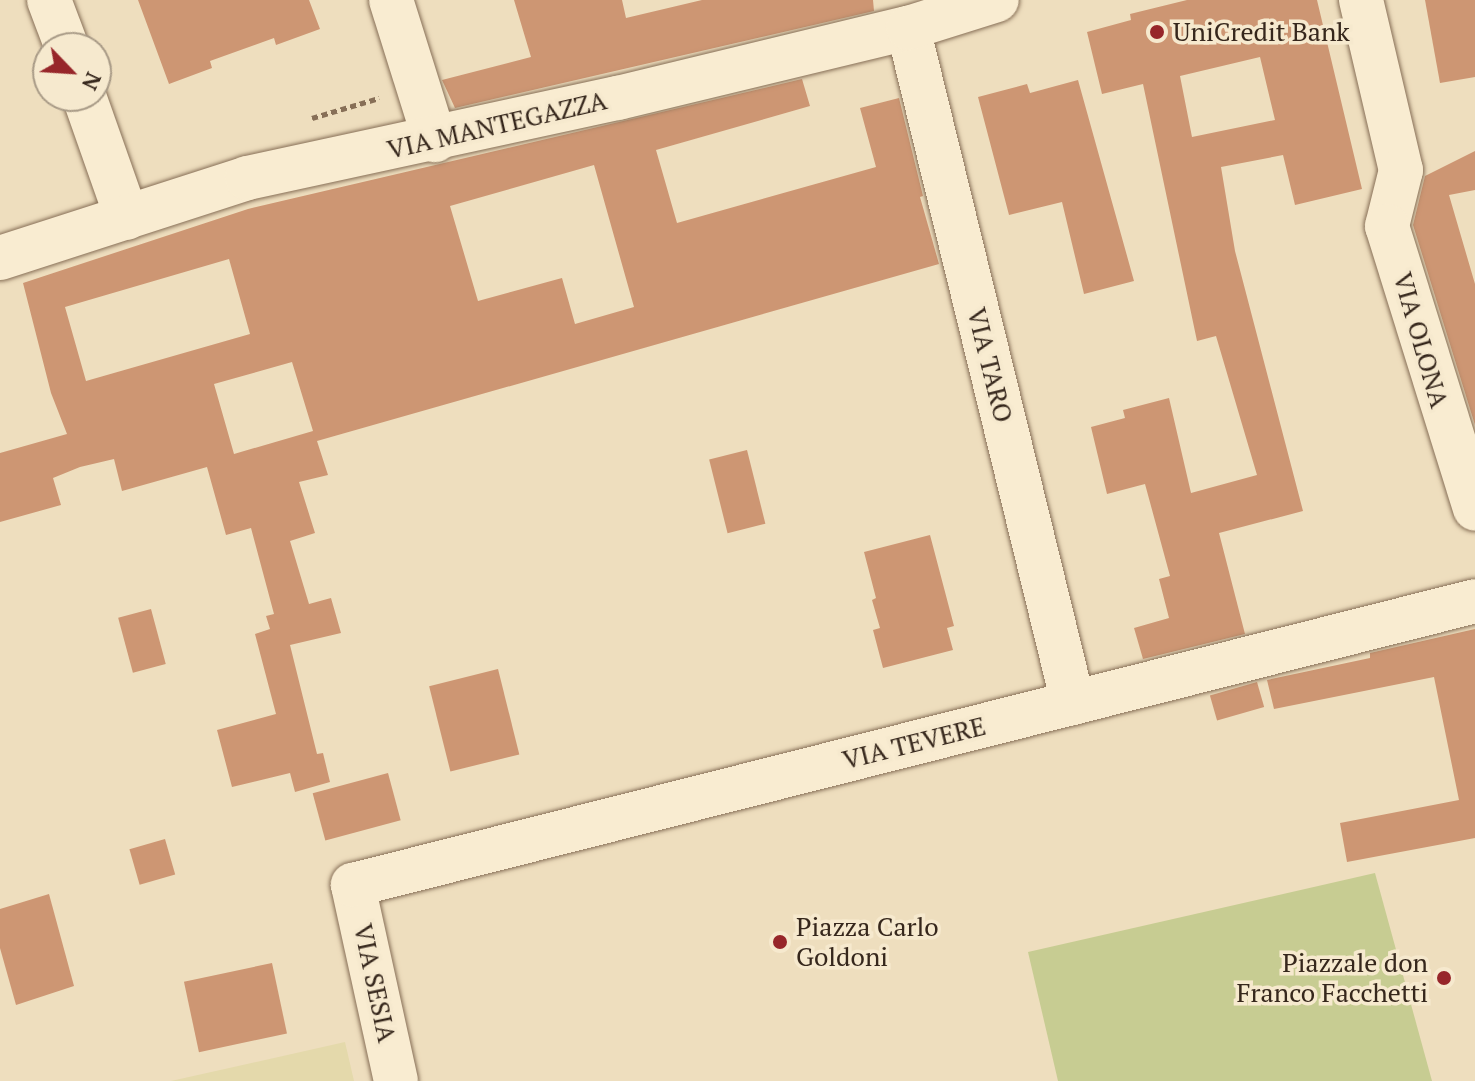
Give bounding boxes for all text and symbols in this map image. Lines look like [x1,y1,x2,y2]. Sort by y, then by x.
place label: UniCredit Bank [1173,16,1350,48]
marker: UniCredit Bank [1148,23,1166,41]
north arrow [32,32,112,112]
text: N [76,68,109,95]
street label: VIA MANTEGAZZA [384,84,610,166]
street label: VIA OLONA [1387,268,1455,412]
street label: VIA TARO [961,304,1019,426]
street label: VIA TEVERE [839,710,989,776]
place label: Piazza Carlo Goldoni [796,911,939,972]
street label: VIA SESIA [347,921,403,1045]
marker: Piazza Carlo Goldoni [771,933,789,951]
place label: Piazzale don Franco Facchetti [1236,947,1428,1008]
marker: Piazzale don Franco Facchetti [1435,969,1453,987]

